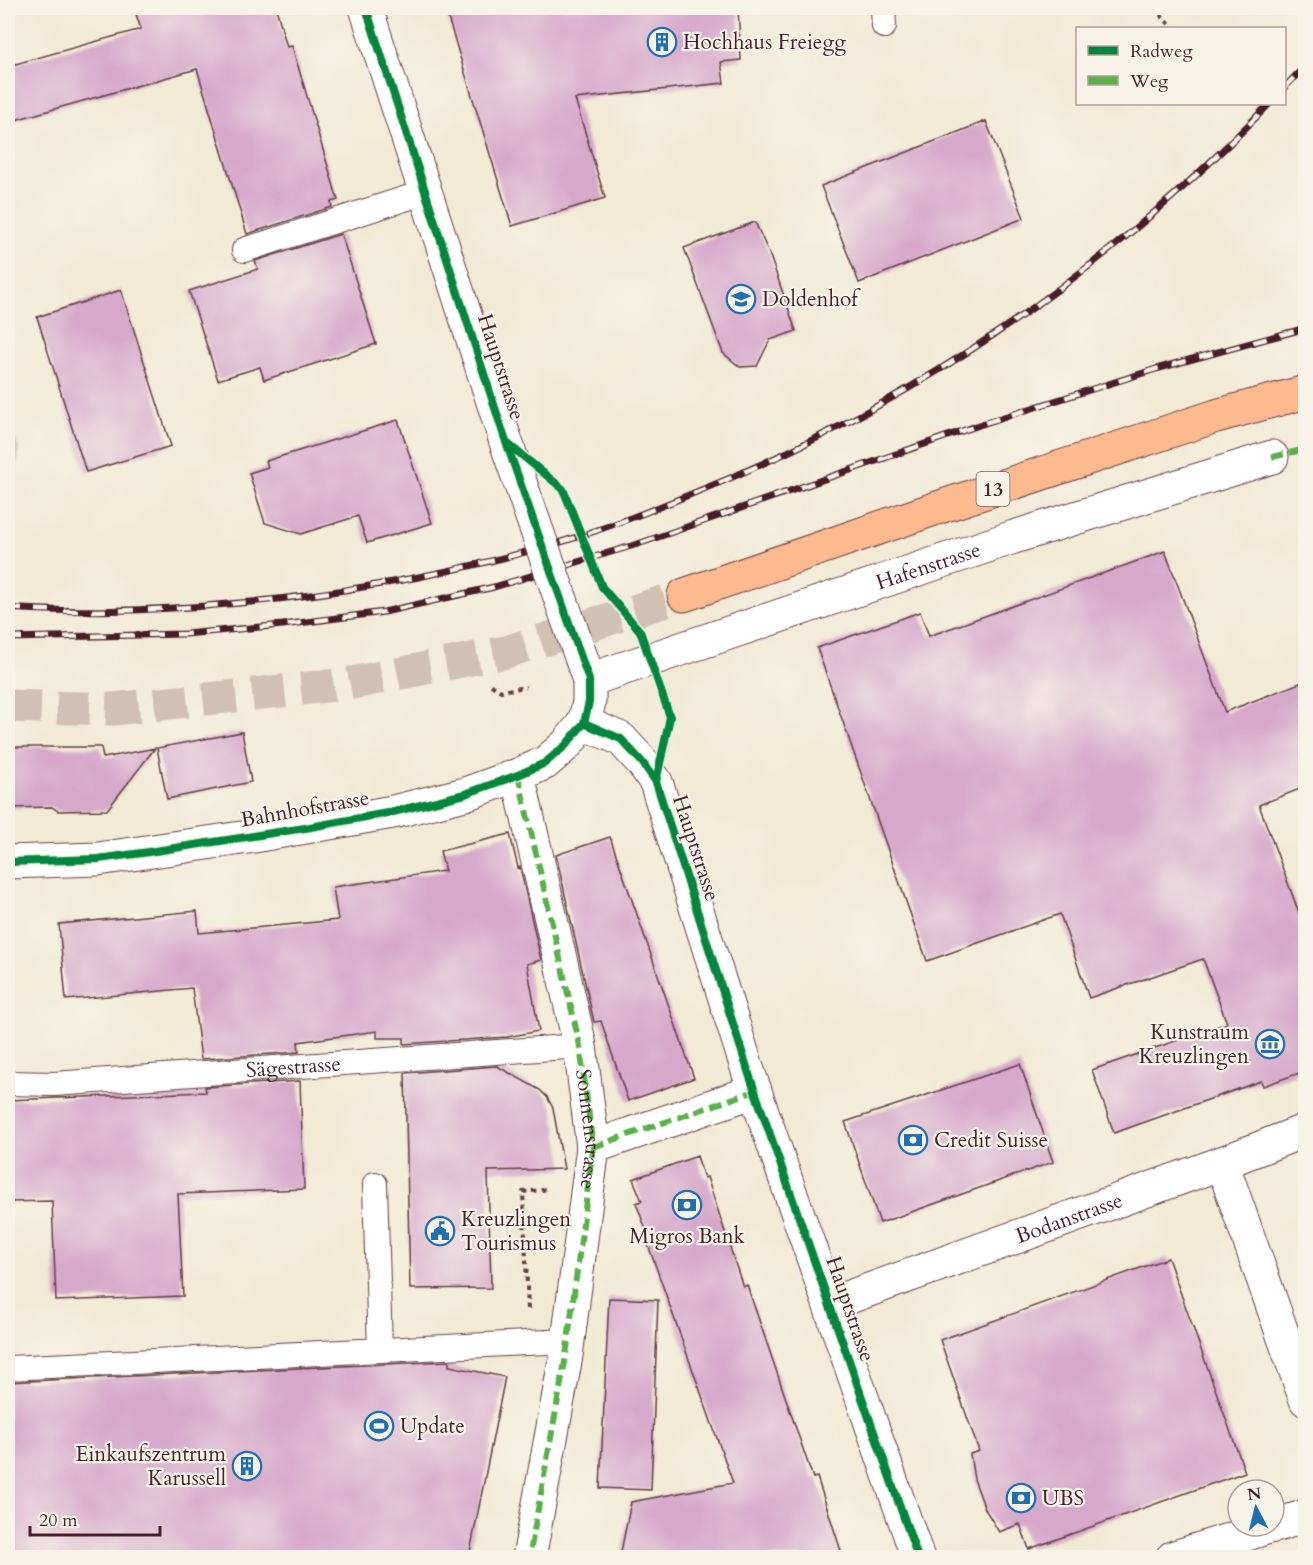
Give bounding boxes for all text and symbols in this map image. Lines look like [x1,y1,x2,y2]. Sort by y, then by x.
building icon: Hochhaus Freiegg [646,26,678,58]
legend [1076,27,1286,105]
place label: Hochhaus Freiegg [683,28,846,57]
text: Radweg [1130,39,1193,64]
text: Weg [1129,69,1169,94]
school or university icon: Doldenhof [725,283,757,315]
place label: Doldenhof [762,285,861,314]
street label: Hauptstrasse [470,310,532,424]
road number: 13 [976,472,1010,506]
street label: Hafenstrasse [872,535,984,597]
street label: Bahnhofstrasse [238,783,372,835]
street label: Hauptstrasse [665,791,727,905]
place label: Kunstraum Kreuzlingen [1139,1018,1249,1071]
museum icon: Kunstraum Kreuzlingen [1254,1028,1286,1060]
street label: Sägestrasse [245,1049,342,1085]
street label: Sonnenstrasse [569,1067,608,1191]
bank icon: Credit Suisse [897,1124,929,1156]
place label: Credit Suisse [934,1126,1048,1155]
street label: Bodanstrasse [1011,1185,1127,1251]
bank icon: Migros Bank [671,1189,703,1221]
place label: Kreuzlingen Tourismus [461,1205,571,1258]
public building icon: Kreuzlingen Tourismus [424,1215,456,1247]
place label: Migros Bank [629,1222,746,1251]
street label: Hauptstrasse [818,1252,882,1366]
sports icon: Update [363,1410,395,1442]
place label: Update [400,1412,465,1441]
place label: Einkaufszentrum Karussell [76,1440,226,1493]
building icon: Einkaufszentrum Karussell [231,1450,263,1482]
north arrow [1226,1478,1286,1538]
bank icon: UBS [1005,1482,1037,1514]
text: N [1246,1482,1263,1506]
place label: UBS [1042,1484,1084,1513]
scale bar [30,1499,160,1537]
text: 20 m [39,1508,78,1533]

